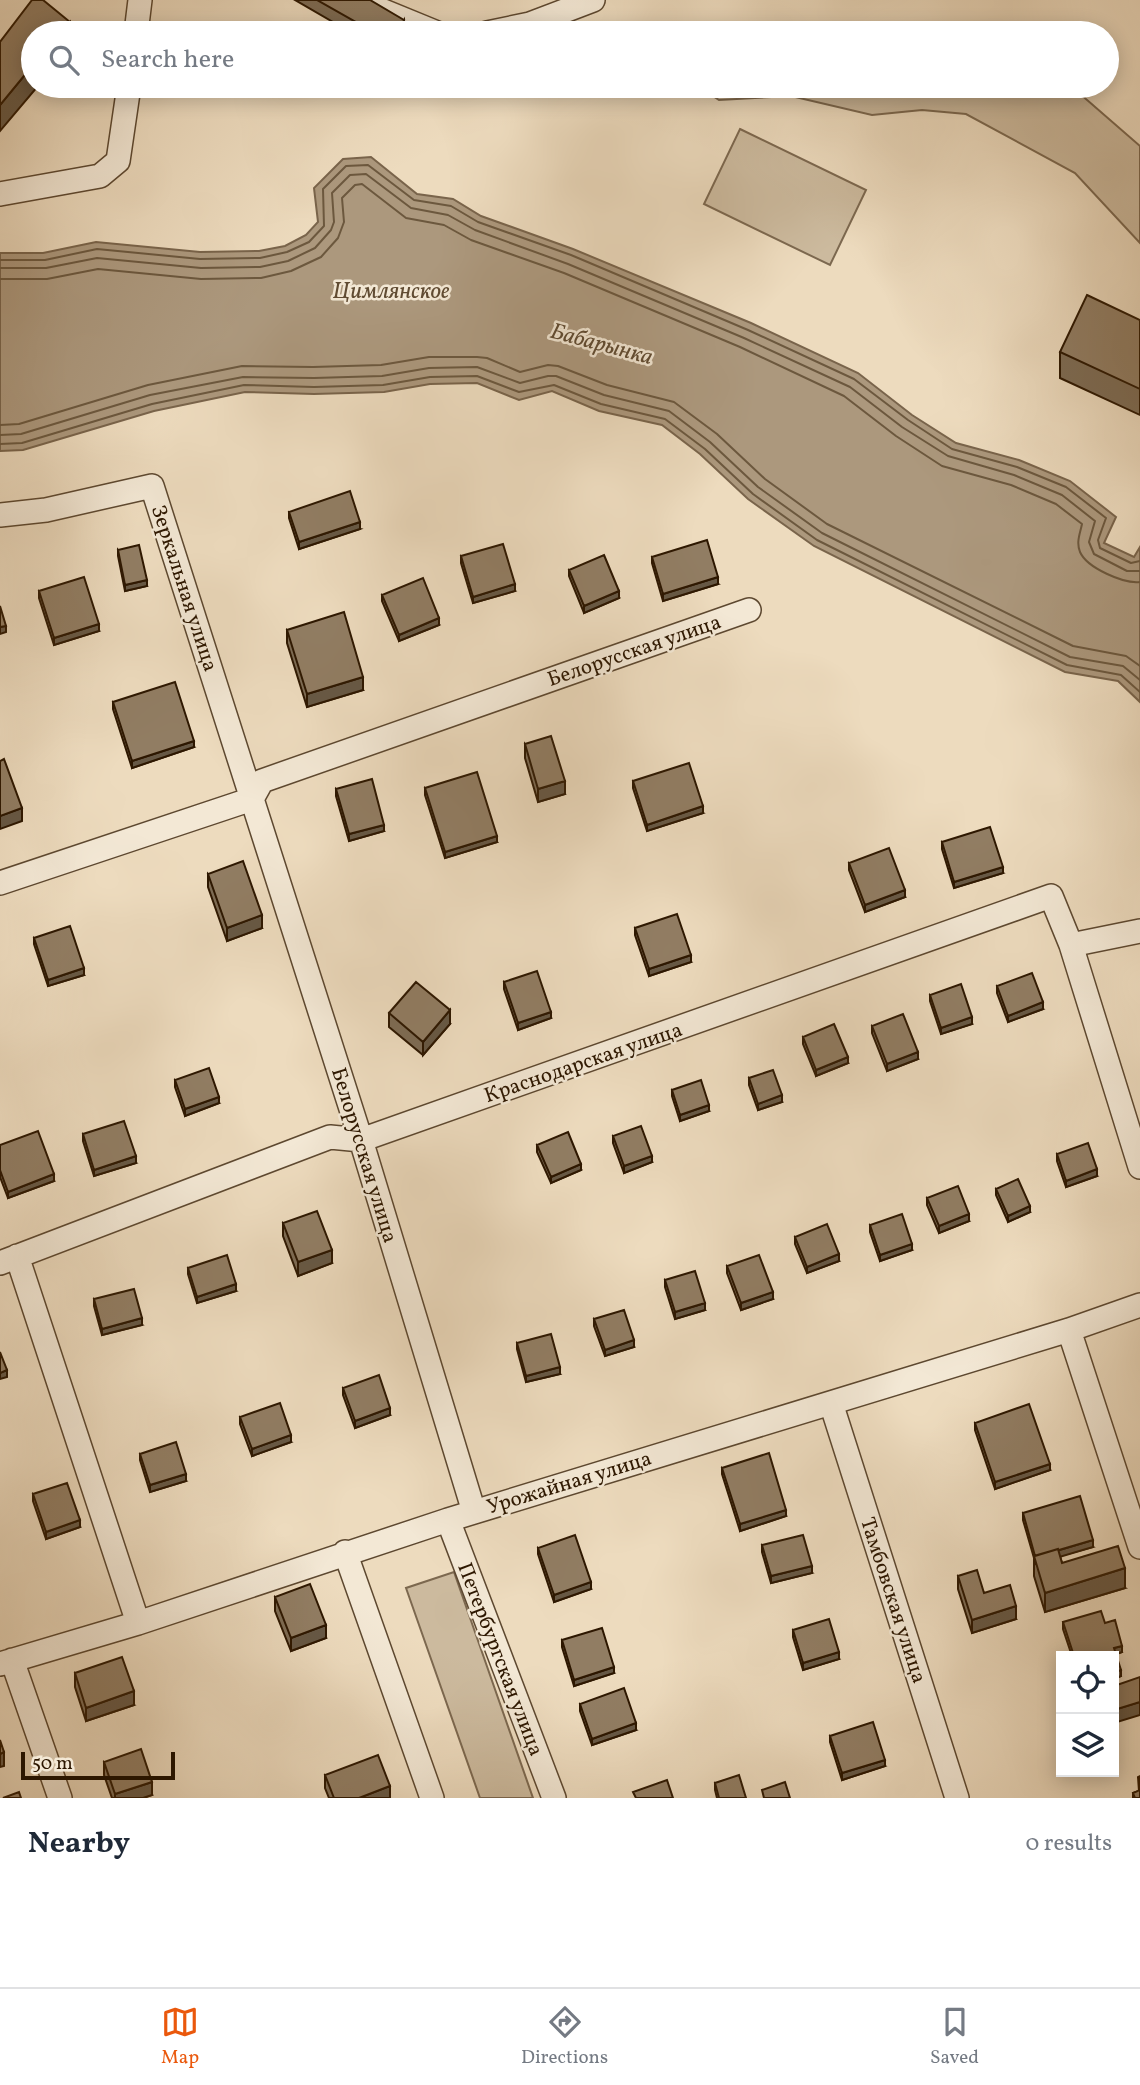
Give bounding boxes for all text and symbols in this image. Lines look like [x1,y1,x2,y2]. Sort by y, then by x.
search box [21,21,1119,98]
icon: search [45,41,83,79]
text: Search here [101,42,234,78]
water label: Цимлянское [333,276,450,308]
water label: Бабарынка [547,316,656,374]
street label: Зеркальная улица [143,501,224,675]
street label: Белорусская улица [544,608,725,695]
street label: Краснодарская улица [481,1016,686,1111]
street label: Белорусская улица [323,1064,404,1247]
street label: Урожайная улица [483,1445,655,1522]
street label: Тамбовская улица [852,1514,933,1687]
street label: Петербургская улица [449,1559,550,1761]
map controls [1056,1651,1119,1777]
button: locate [1056,1651,1119,1714]
button: layers [1056,1714,1119,1777]
scale bar [21,1749,175,1781]
text: 50 m [32,1751,73,1777]
text: Nearby [28,1823,130,1865]
text: 0 results [1025,1828,1112,1860]
tab: Map [161,2003,199,2071]
tab: Directions [521,2003,608,2071]
tab: Saved [930,2003,979,2071]

